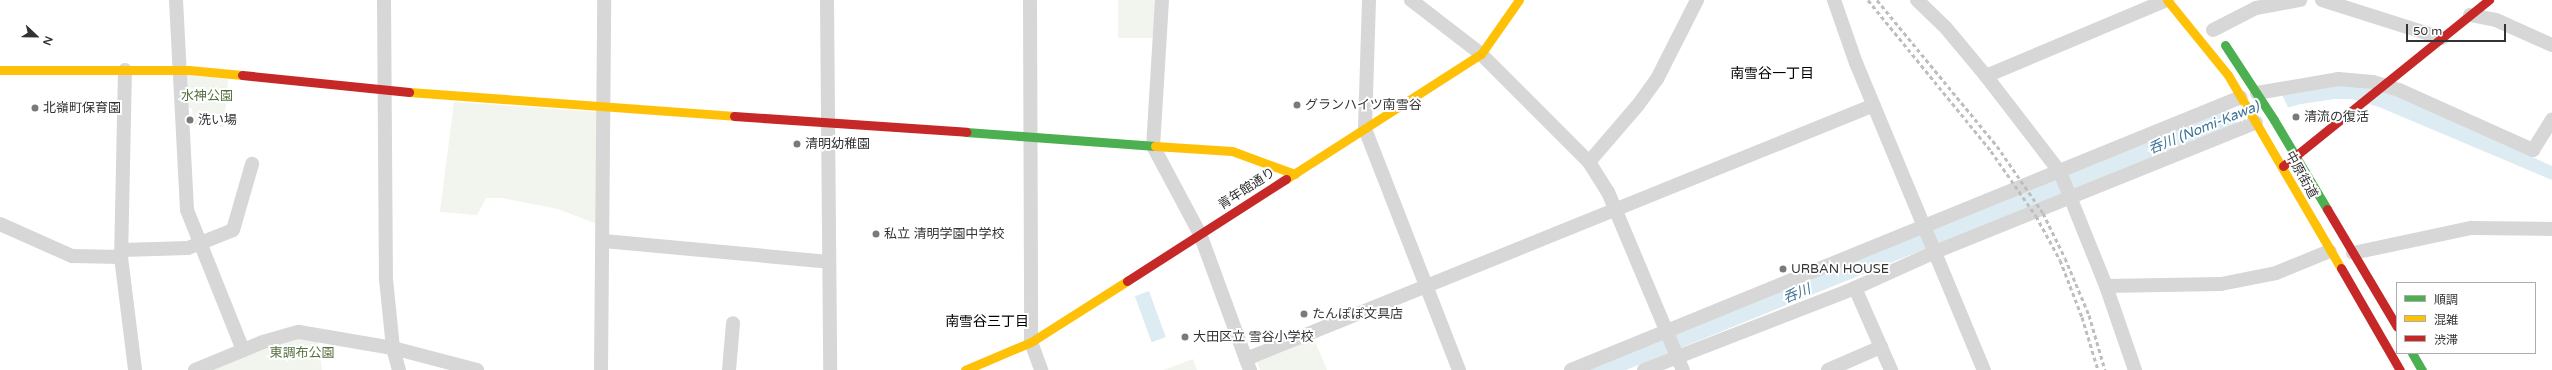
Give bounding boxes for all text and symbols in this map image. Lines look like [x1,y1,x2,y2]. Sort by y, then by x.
north arrow [16,16,56,56]
scale bar [2408,16,2508,42]
text: 50 m [2413,24,2442,38]
text: N [40,34,55,47]
district label: 南雪谷一丁目 [1730,66,1814,82]
park label: 水神公園 [181,88,233,104]
place label: グランハイツ南雪谷 [1305,97,1422,113]
water label: 呑川 (Nomi-Kawa) [2146,98,2262,158]
place label: 北嶺町保育園 [43,100,121,116]
marker: グランハイツ南雪谷 [1292,100,1302,110]
marker: 北嶺町保育園 [30,103,40,113]
place label: 清流の復活 [2304,109,2369,125]
place label: 洗い場 [198,112,237,128]
marker: 清流の復活 [2291,112,2301,122]
marker: 洗い場 [185,115,195,125]
place label: 清明幼稚園 [805,136,870,152]
marker: 清明幼稚園 [792,139,802,149]
street label: 中原街道 [2282,148,2320,202]
street label: 青年館通り [1215,165,1279,213]
place label: 私立 清明学園中学校 [884,226,1004,242]
marker: 私立 清明学園中学校 [871,229,881,239]
place label: URBAN HOUSE [1791,261,1889,277]
marker: URBAN HOUSE [1778,264,1788,274]
water label: 呑川 [1781,281,1813,307]
legend [2396,282,2536,354]
text: 順調 [2434,293,2458,307]
place label: たんぽぽ文具店 [1312,306,1403,322]
marker: たんぽぽ文具店 [1299,309,1309,319]
text: 混雑 [2434,313,2458,327]
district label: 南雪谷三丁目 [945,314,1029,330]
place label: 大田区立 雪谷小学校 [1193,329,1313,345]
marker: 大田区立 雪谷小学校 [1180,332,1190,342]
text: 渋滞 [2434,333,2458,347]
park label: 東調布公園 [270,345,334,361]

